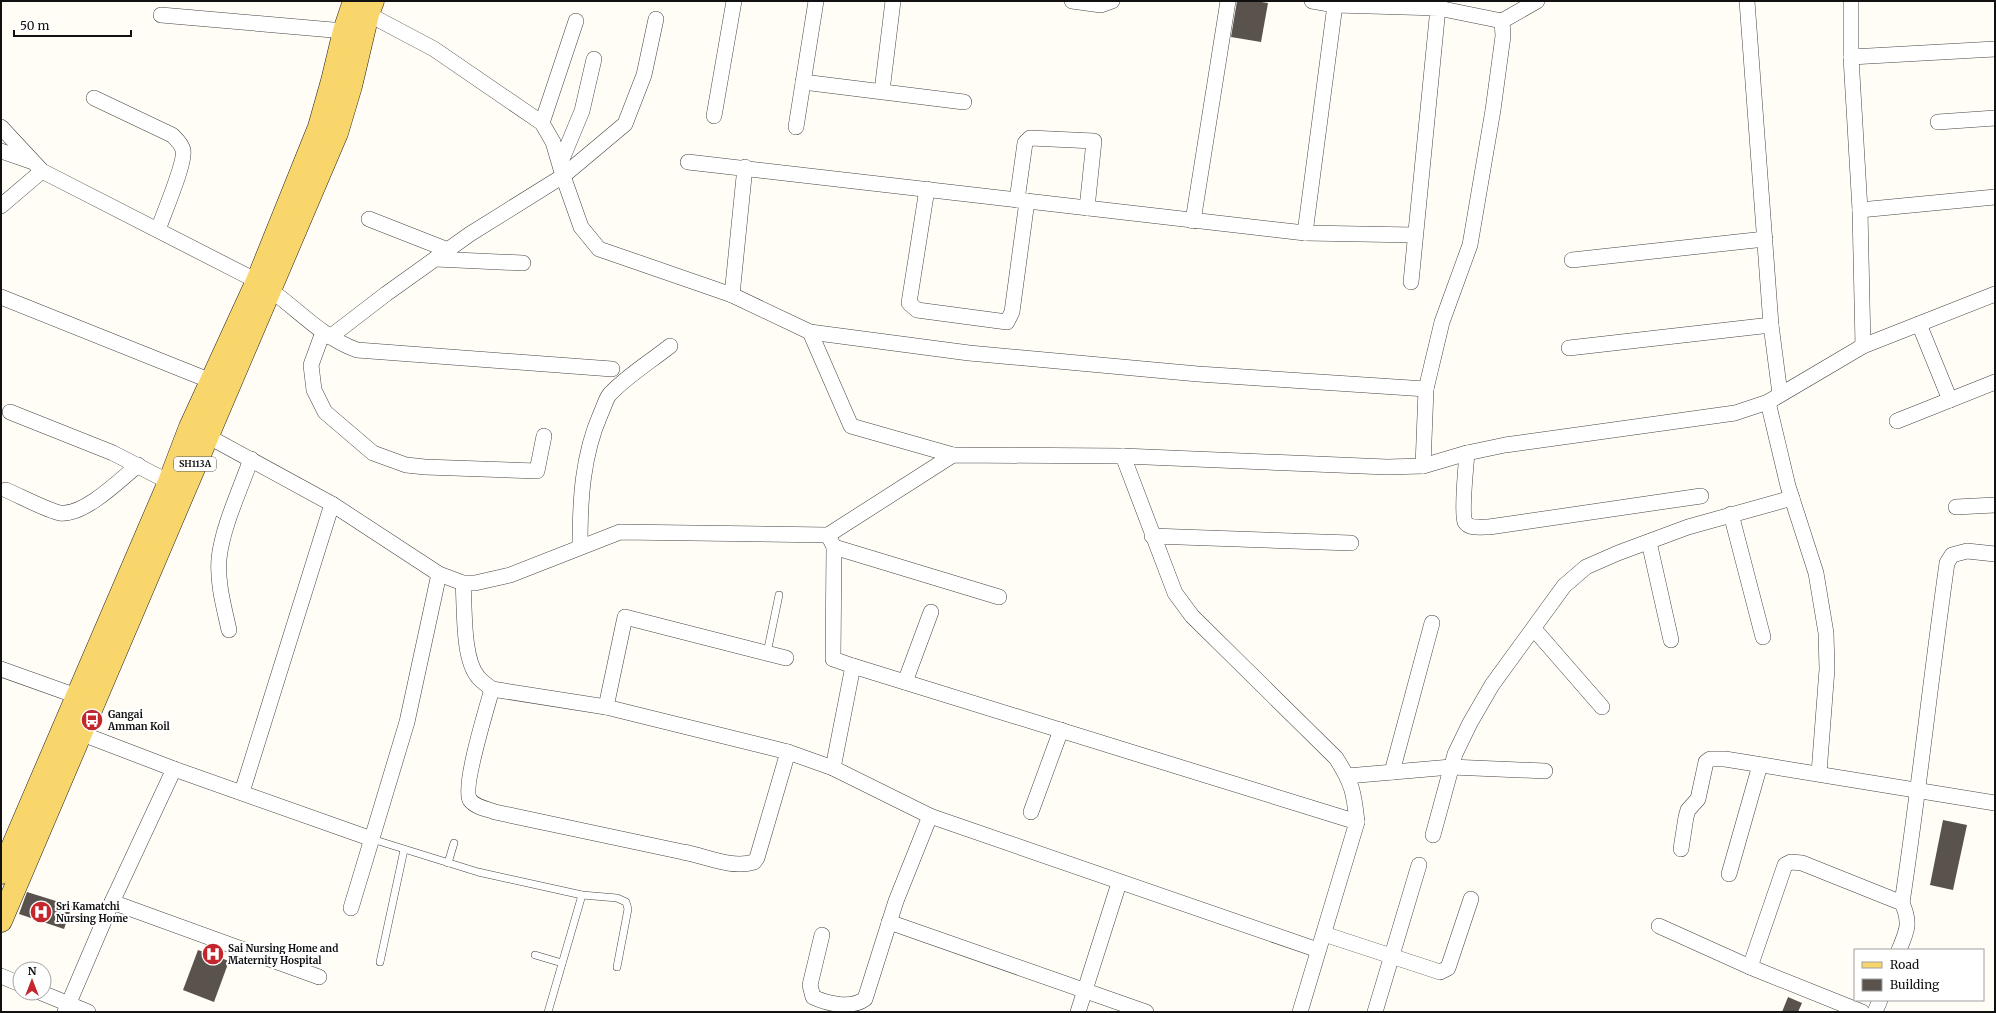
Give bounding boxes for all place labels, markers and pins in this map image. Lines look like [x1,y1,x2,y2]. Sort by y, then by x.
bus stop icon: Gangai Amman Koil [79,707,105,733]
place label: Gangai Amman Koil [107,708,171,733]
hospital icon: Sri Kamatchi Nursing Home [28,899,54,925]
place label: Sri Kamatchi Nursing Home [56,900,128,925]
hospital icon: Sai Nursing Home and Maternity Hospital [200,941,226,967]
place label: Sai Nursing Home and Maternity Hospital [228,942,338,967]

